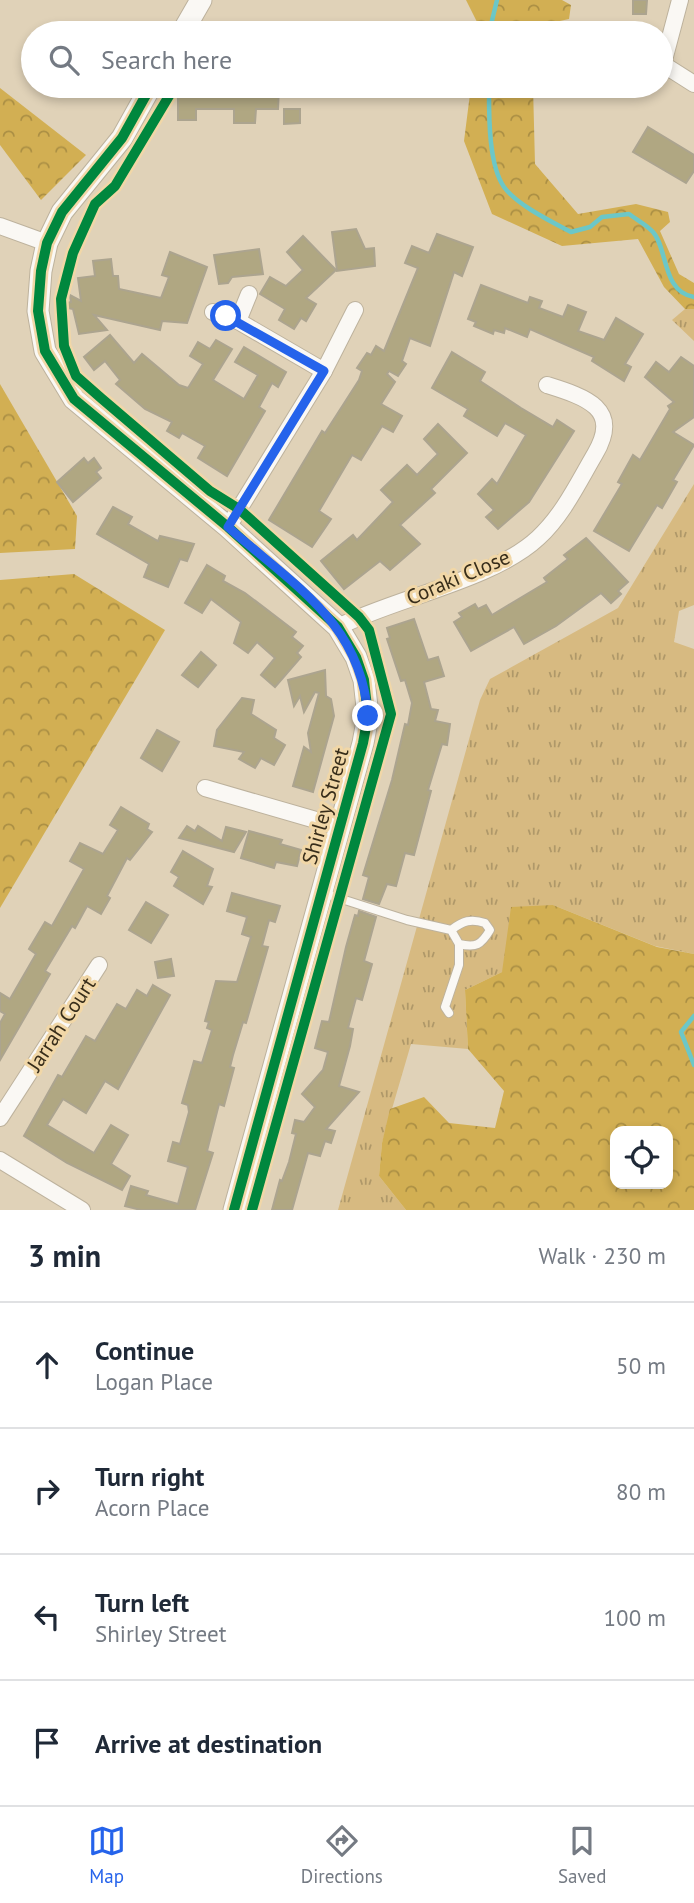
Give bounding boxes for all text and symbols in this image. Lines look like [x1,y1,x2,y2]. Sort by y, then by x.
search box [21,21,673,98]
icon: search [45,41,83,79]
text: Search here [101,43,232,76]
route start [210,300,241,331]
street label: Coraki Close [402,543,514,611]
route end [352,700,383,731]
street label: Shirley Street [295,745,355,867]
street label: Jarrah Court [20,972,101,1077]
map controls [610,1126,673,1189]
button: locate [610,1126,673,1189]
text: 3 min [28,1236,101,1275]
text: Walk · 230 m [539,1241,666,1270]
text: Continue [95,1334,194,1367]
icon: ahead [28,1346,66,1384]
text: 50 m [616,1351,666,1380]
text: Logan Place [95,1367,213,1396]
text: Turn right [95,1460,204,1493]
icon: right [28,1472,66,1510]
text: 80 m [616,1477,666,1506]
text: Acorn Place [95,1493,209,1522]
text: Turn left [95,1586,189,1619]
icon: left [28,1598,66,1636]
text: 100 m [604,1603,666,1632]
text: Shirley Street [95,1619,226,1648]
icon: arrive [28,1724,66,1762]
text: Arrive at destination [95,1727,322,1760]
tab: Map [88,1822,126,1888]
tab: Directions [301,1822,383,1888]
tab: Saved [558,1822,606,1888]

